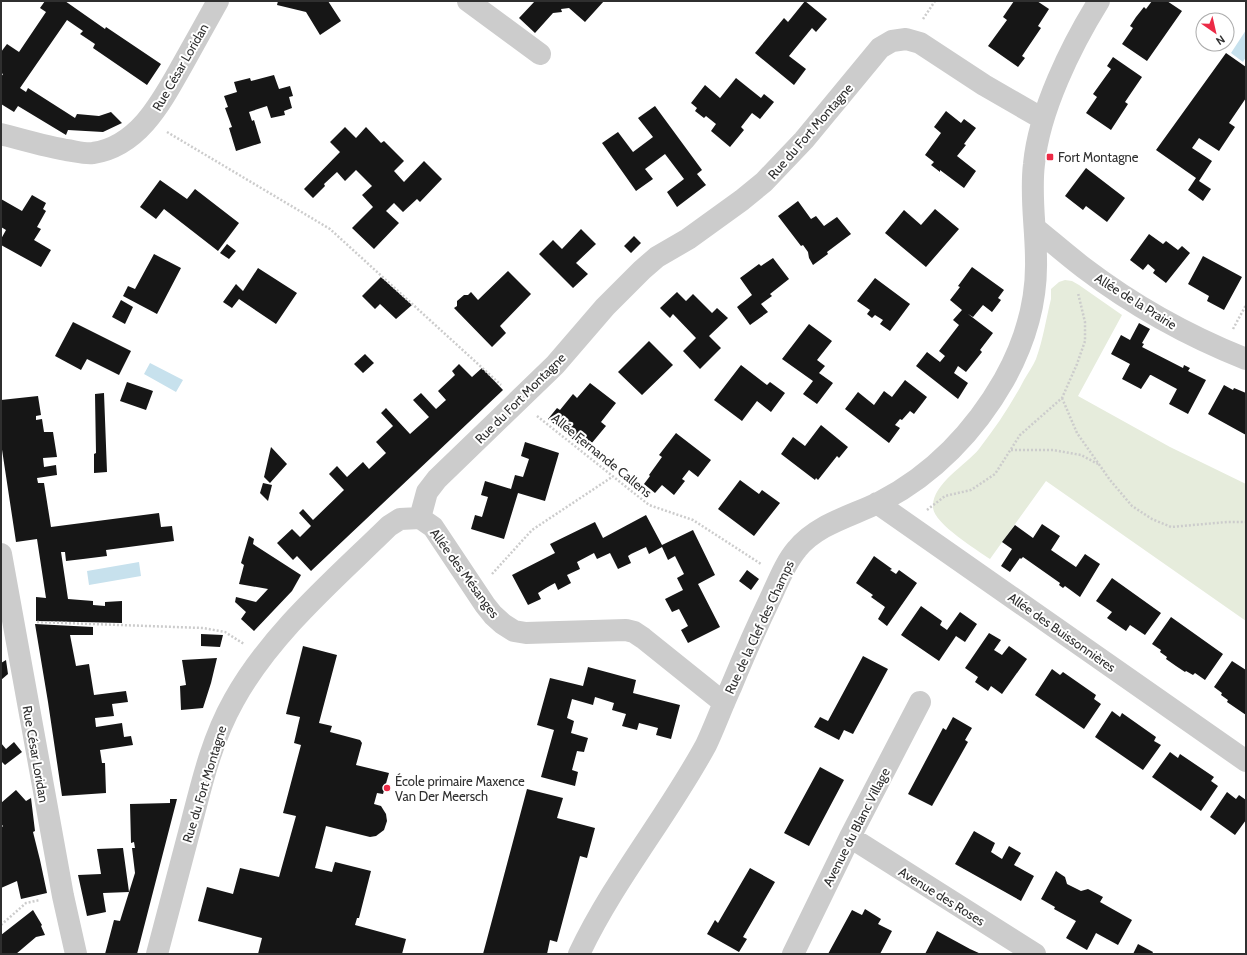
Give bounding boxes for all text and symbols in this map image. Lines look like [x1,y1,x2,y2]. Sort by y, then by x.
north arrow [1195,12,1235,52]
street label: Rue César Loridan [148,20,212,114]
text: N [1213,32,1228,48]
street label: Rue du Fort Montagne [764,80,856,182]
place label: Fort Montagne [1058,149,1139,165]
marker: Fort Montagne [1045,152,1055,162]
street label: Allée de la Prairie [1092,270,1180,333]
street label: Rue du Fort Montagne [471,349,569,447]
street label: Allée Fernande Callens [549,410,656,501]
street label: Allée des Mésanges [427,525,503,621]
street label: Rue de la Clef des Champs [721,557,797,696]
street label: Allée des Buissonnières [1005,589,1119,675]
street label: Rue César Loridan [20,704,52,804]
street label: Rue du Fort Montagne [179,723,230,844]
street label: Avenue du Blanc Village [819,765,893,889]
place label: École primaire Maxence Van Der Meersch [395,772,525,804]
marker: École primaire Maxence Van Der Meersch [382,783,392,793]
street label: Avenue des Roses [896,863,989,929]

